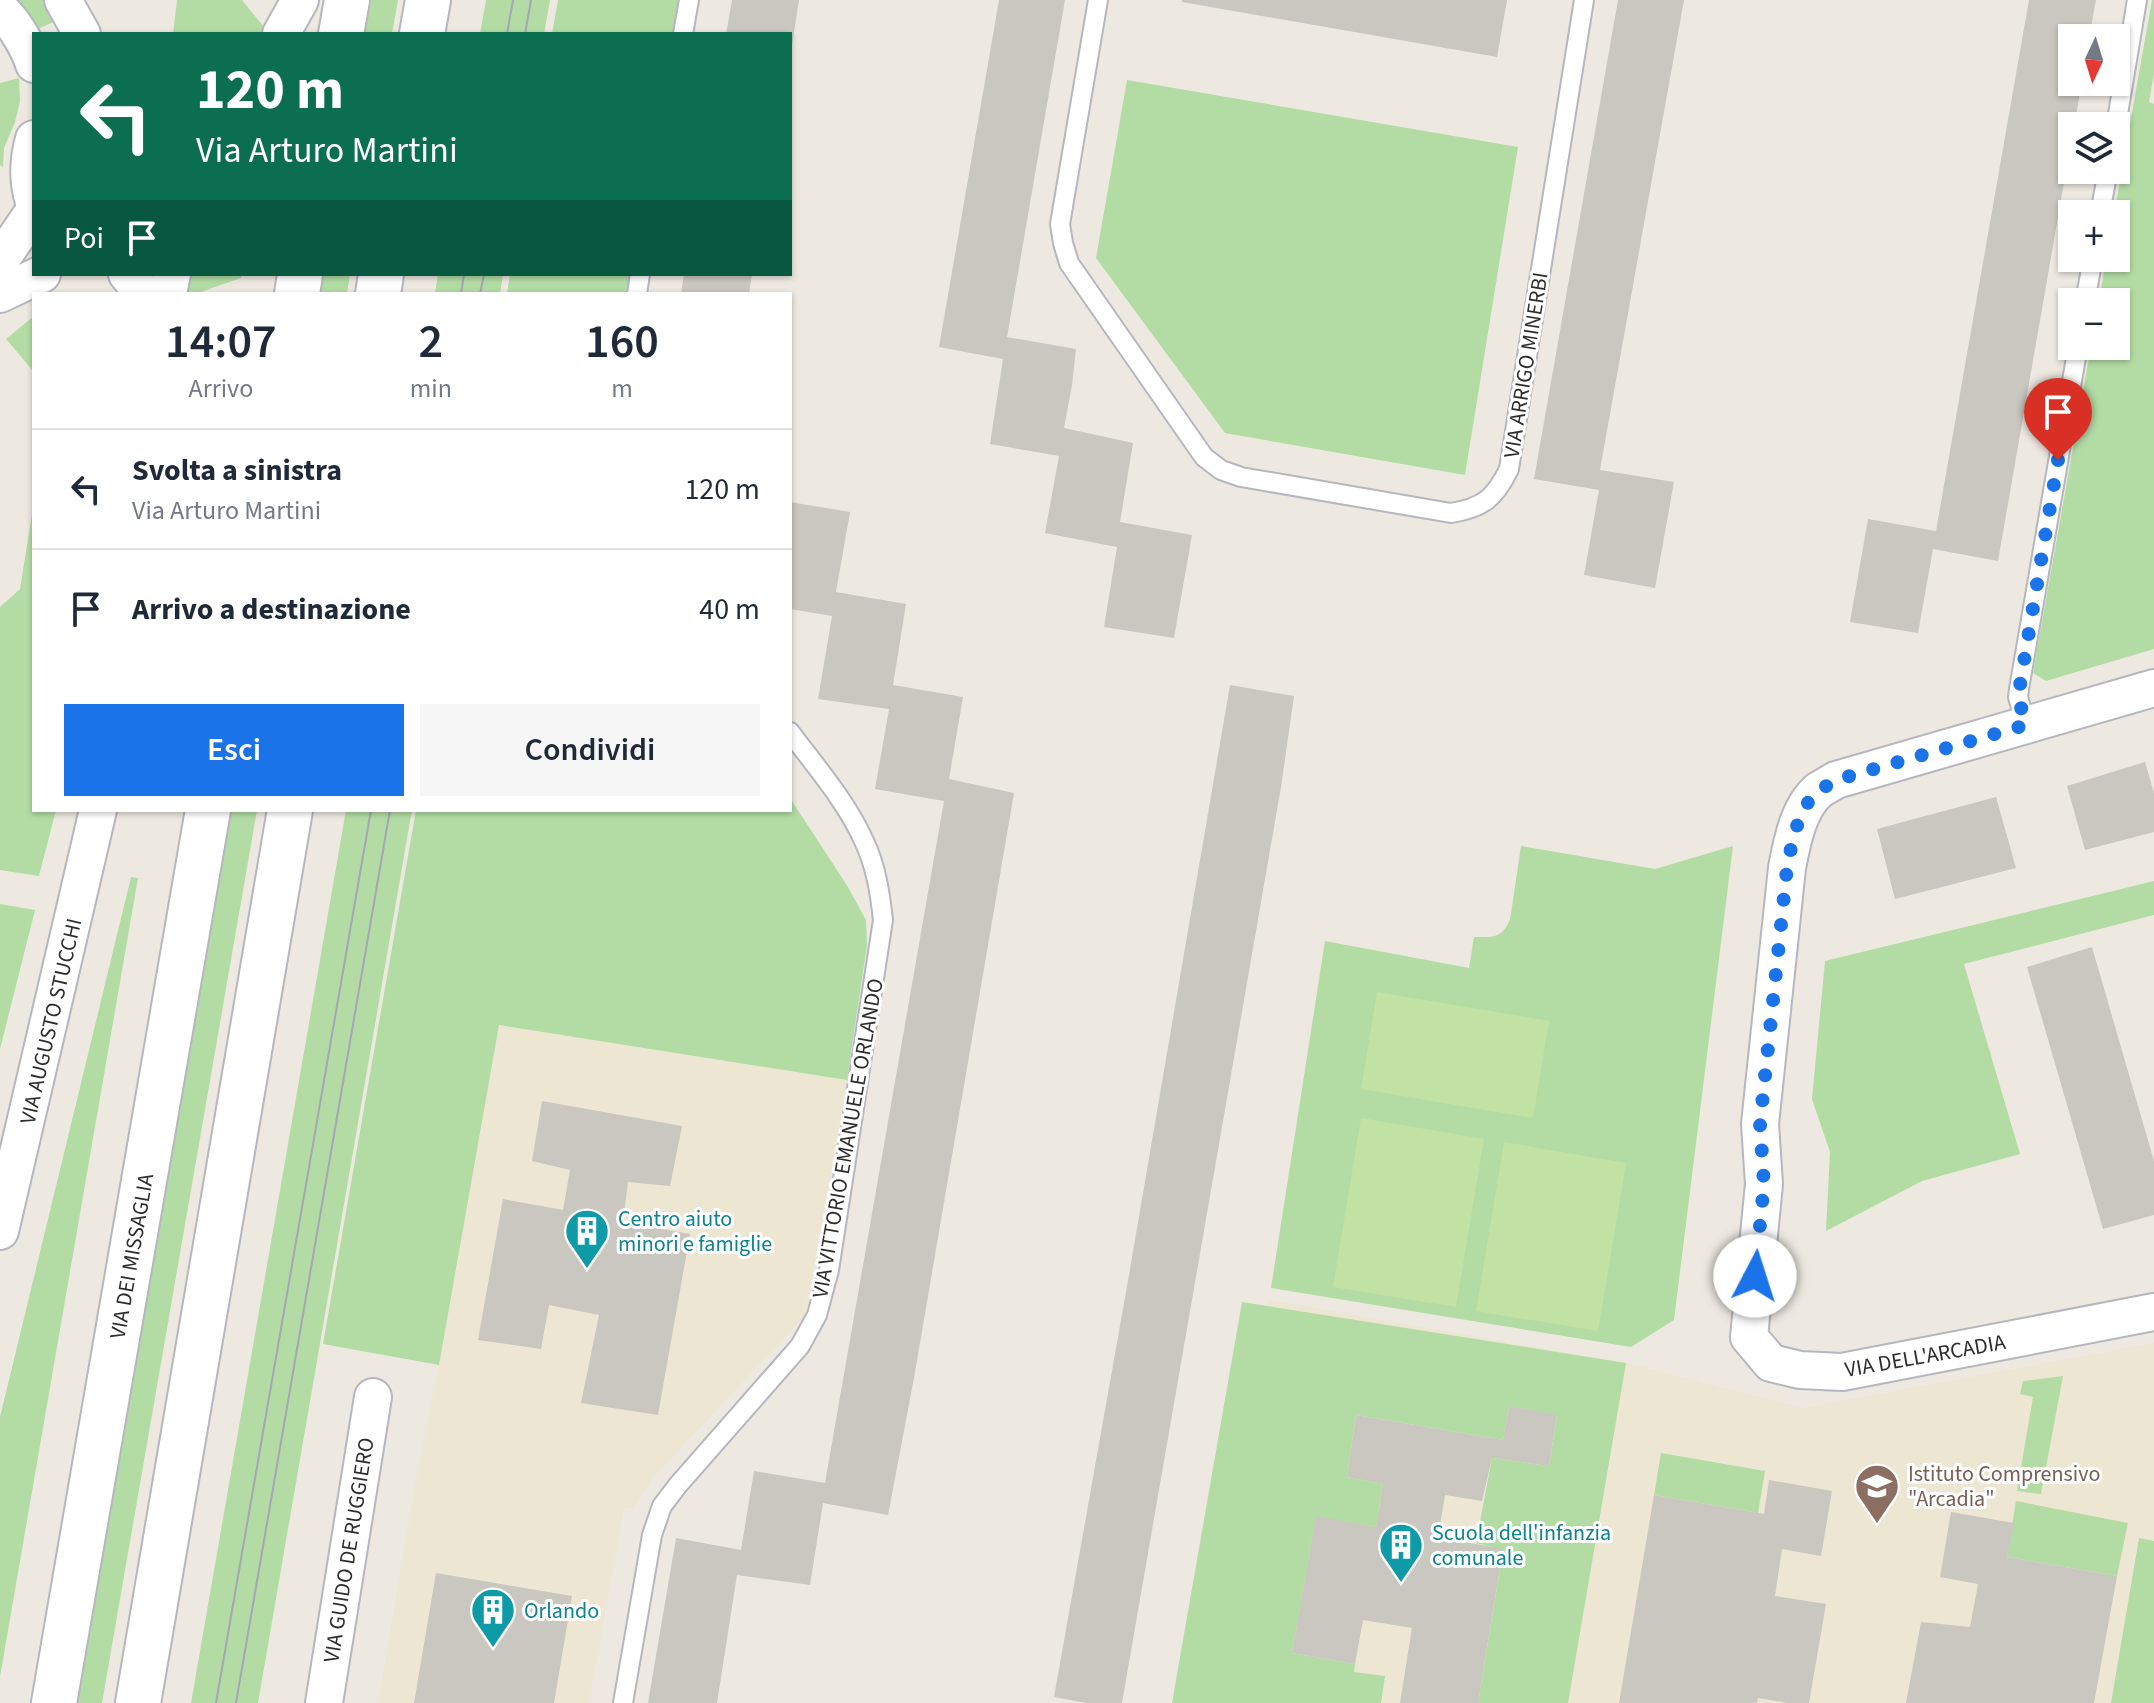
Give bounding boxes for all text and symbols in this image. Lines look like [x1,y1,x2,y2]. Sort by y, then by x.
north arrow [2058,24,2130,96]
map controls [2058,24,2130,360]
text: 120 m [196,51,344,130]
icon: left [64,64,168,168]
button: layers [2058,112,2130,184]
text: Via Arturo Martini [196,125,458,176]
button: + [2058,200,2130,272]
icon: arrive [120,216,164,260]
text: Poi [64,217,104,260]
street label: VIA ARRIGO MINERBI [1496,270,1556,460]
button: − [2058,288,2130,360]
text: 14:07 [165,308,277,376]
text: 2 [419,308,443,376]
text: 160 [585,308,659,376]
text: Arrivo [189,370,253,407]
text: min [410,370,452,407]
text: m [611,370,633,407]
pin [2024,378,2092,460]
icon: arrive [2036,390,2080,434]
text: Svolta a sinistra [132,449,342,492]
icon: left [64,467,108,511]
text: 120 m [684,468,760,511]
text: Via Arturo Martini [132,492,321,529]
icon: arrive [64,587,108,631]
text: Arrivo a destinazione [132,588,411,631]
text: 40 m [699,588,760,631]
button: Esci [64,704,404,796]
button: Condividi [420,704,760,796]
street label: VIA AUGUSTO STUCCHI [12,915,90,1127]
street label: VIA VITTORIO EMANUELE ORLANDO [804,976,892,1300]
street label: VIA DEI MISSAGLIA [102,1171,162,1341]
place label: Centro aiuto minori e famiglie [618,1203,772,1260]
building icon: Centro aiuto minori e famiglie [563,1207,611,1270]
position arrow [1713,1234,1797,1318]
street label: VIA DELL'ARCADIA [1842,1326,2008,1386]
street label: VIA GUIDO DE RUGGIERO [315,1435,383,1665]
place label: Istituto Comprensivo "Arcadia" [1908,1458,2100,1515]
school or university icon: Istituto Comprensivo "Arcadia" [1853,1462,1901,1525]
place label: Scuola dell'infanzia comunale [1432,1517,1611,1574]
building icon: Scuola dell'infanzia comunale [1377,1521,1425,1584]
building icon: Orlando [469,1586,517,1649]
place label: Orlando [524,1595,599,1627]

